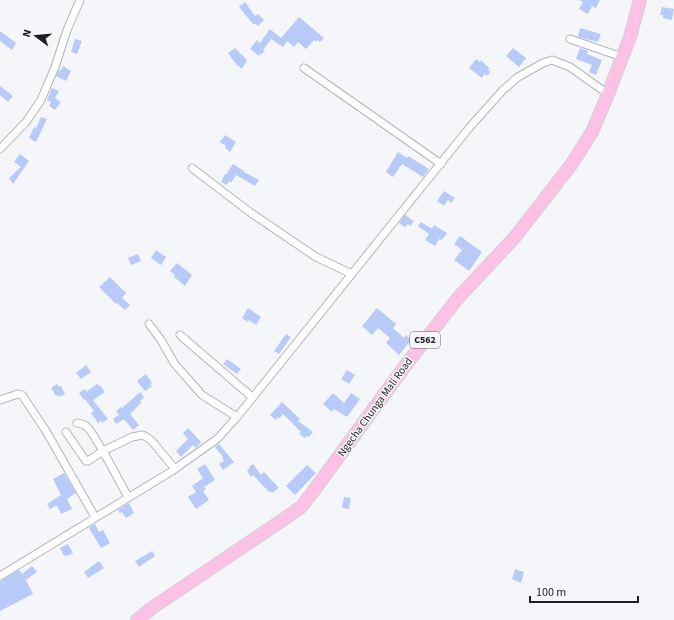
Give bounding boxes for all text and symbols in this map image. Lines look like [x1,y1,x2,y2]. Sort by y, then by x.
north arrow [16,16,56,56]
text: N [19,28,35,39]
road number: C562 [410,332,440,348]
street label: Ngecha Chunga Mali Road [334,354,416,460]
scale bar [530,578,638,604]
text: 100 m [536,584,566,601]

